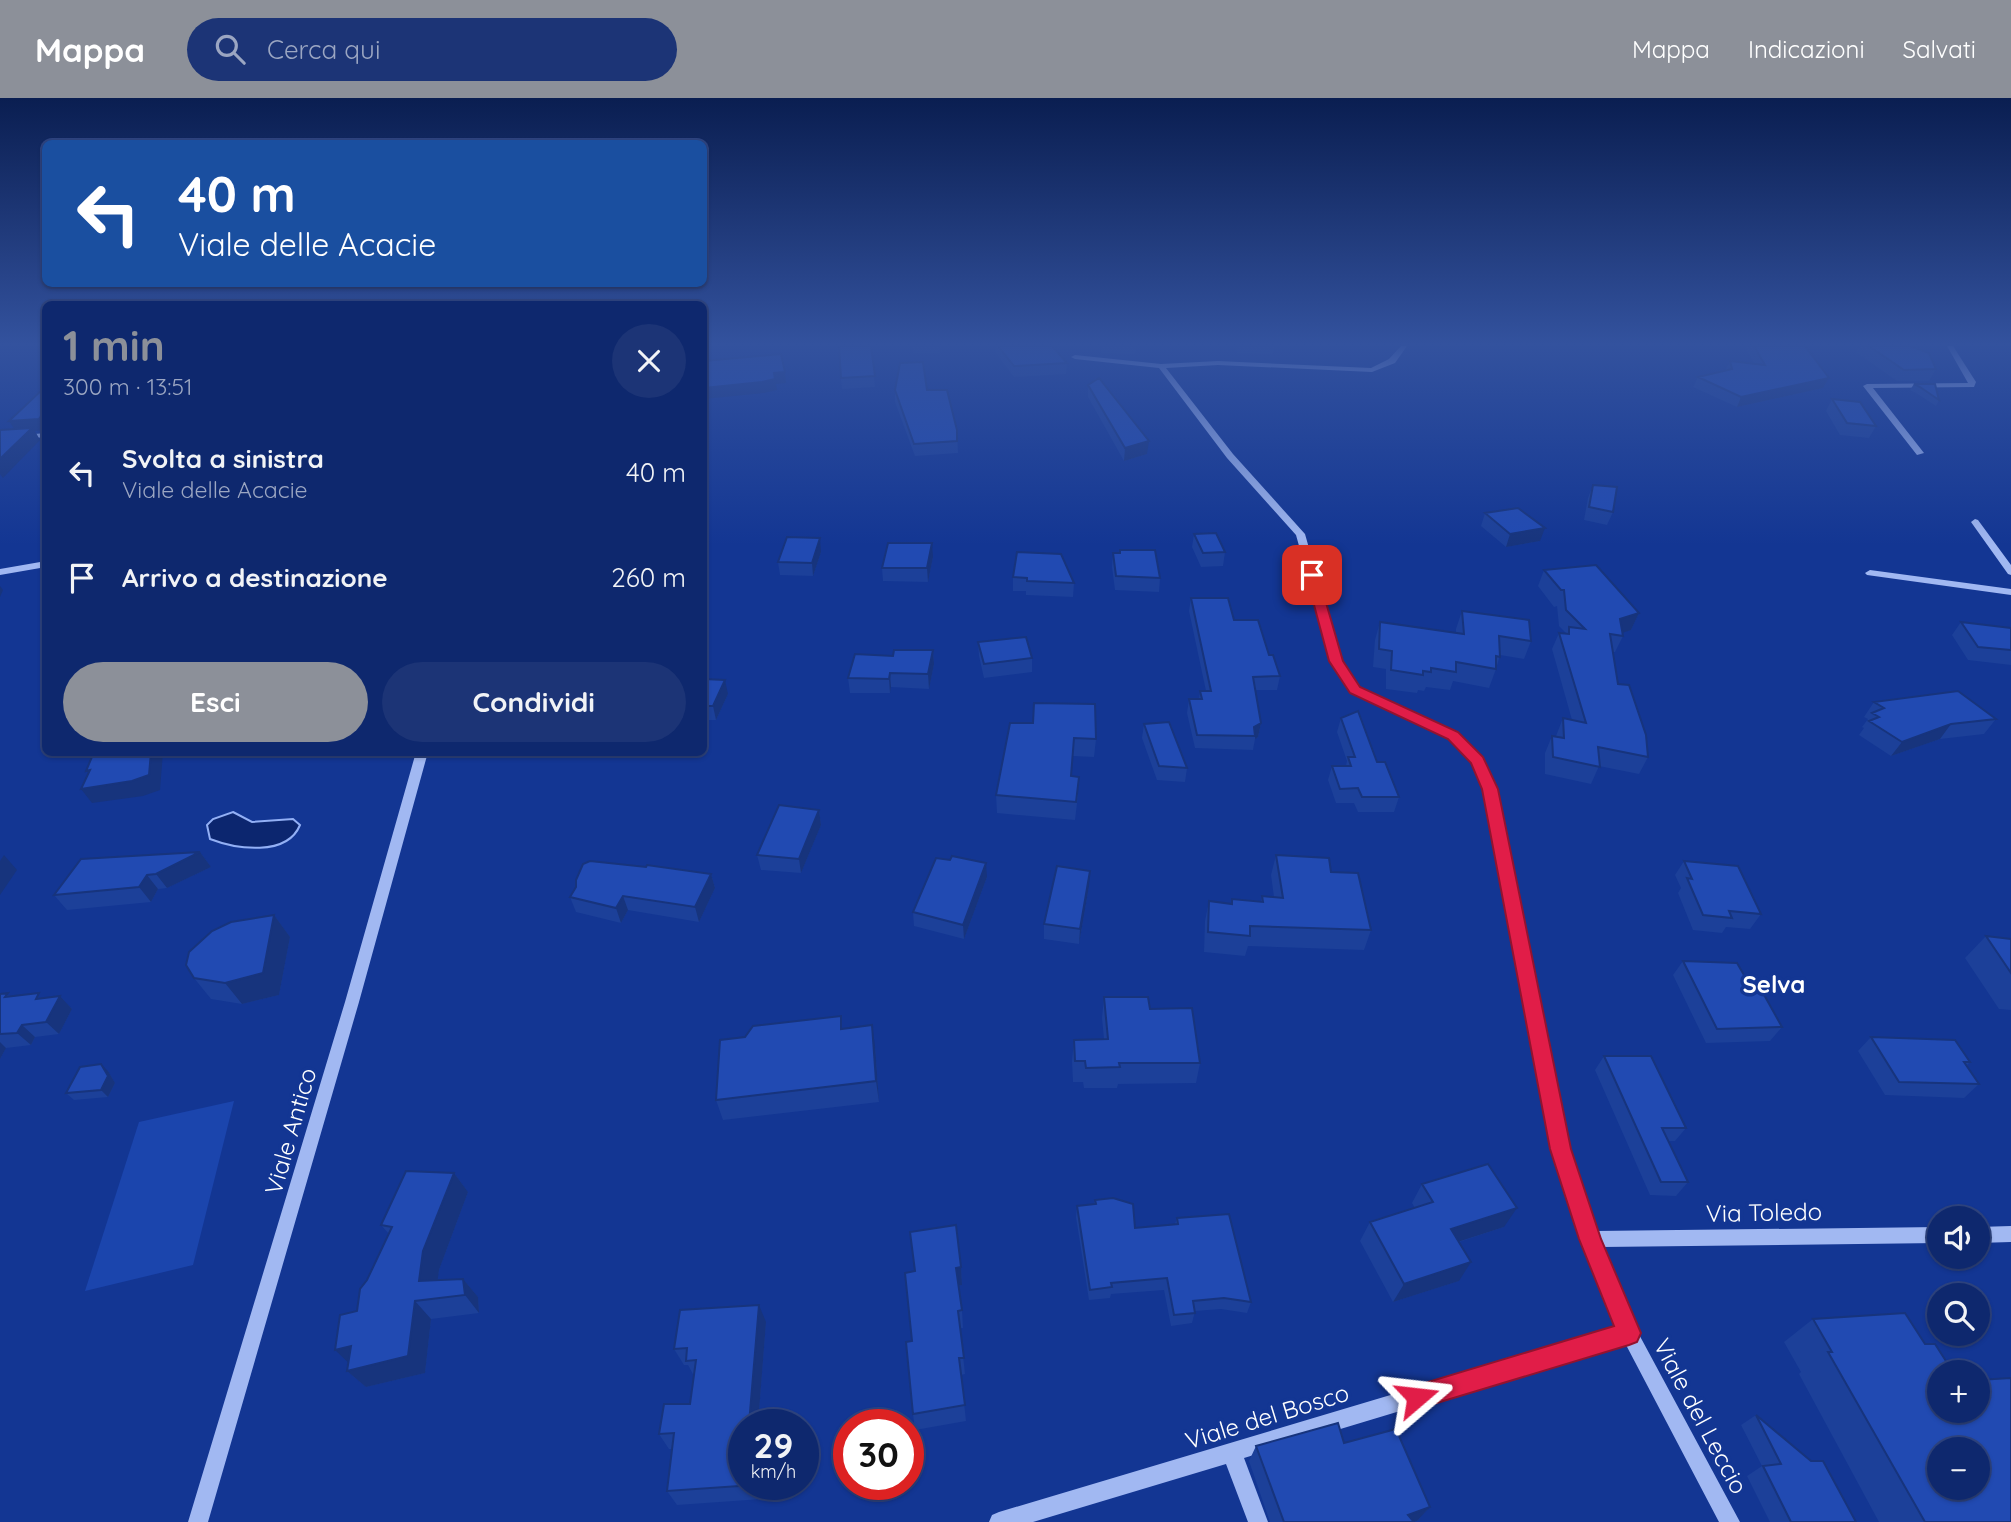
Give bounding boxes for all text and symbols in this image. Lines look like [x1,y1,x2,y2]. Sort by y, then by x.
search box [187,18,677,81]
text: Mappa [35,29,145,70]
icon: search [211,30,249,68]
text: Cerca qui [267,33,380,66]
text: Mappa [1632,34,1710,64]
text: Indicazioni [1748,34,1865,64]
text: Salvati [1903,34,1976,64]
text: 40 m [178,163,296,224]
icon: left [63,168,154,259]
text: Viale delle Acacie [178,224,436,264]
text: 1 min [63,319,165,372]
button: close [612,324,686,398]
text: 300 m · 13:51 [63,372,193,401]
text: Svolta a sinistra [122,442,324,475]
icon: left [63,454,101,492]
text: 40 m [626,456,686,489]
text: Viale delle Acacie [122,475,308,504]
pin [1282,545,1342,605]
icon: arrive [1293,556,1331,594]
icon: arrive [63,559,101,597]
text: Arrivo a destinazione [122,561,388,594]
text: 260 m [611,561,686,594]
button: Esci [63,662,368,742]
button: Condividi [382,662,686,742]
district label: Selva [1743,969,1805,999]
street label: Viale Antico [258,1064,322,1198]
street label: Via Toledo [1706,1196,1822,1228]
map controls [1927,1206,1990,1500]
button: sound [1927,1206,1990,1269]
button: search [1927,1283,1990,1346]
street label: Viale del Leccio [1647,1333,1755,1499]
position arrow [1380,1360,1454,1434]
button: + [1927,1360,1990,1423]
street label: Viale del Bosco [1182,1377,1352,1455]
speed limit sign: 30 [833,1409,924,1500]
text: 29 [754,1423,793,1467]
button: − [1927,1437,1990,1500]
text: km/h [751,1460,796,1483]

